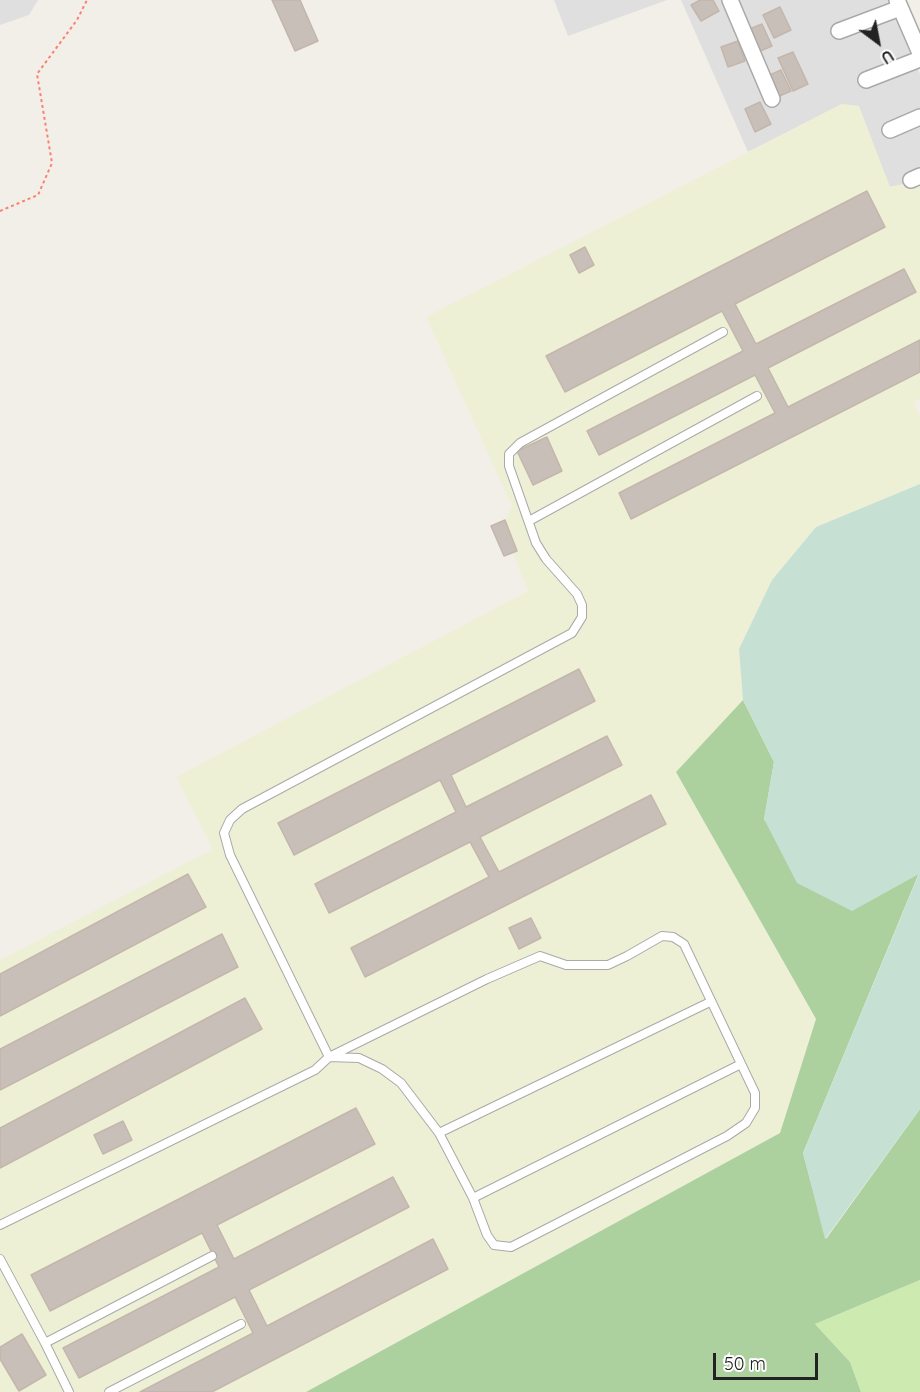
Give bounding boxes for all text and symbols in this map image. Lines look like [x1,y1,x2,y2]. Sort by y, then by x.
north arrow [848,12,908,72]
text: U [877,46,898,69]
scale bar [716,1341,821,1379]
text: 50 m [724,1352,766,1375]

